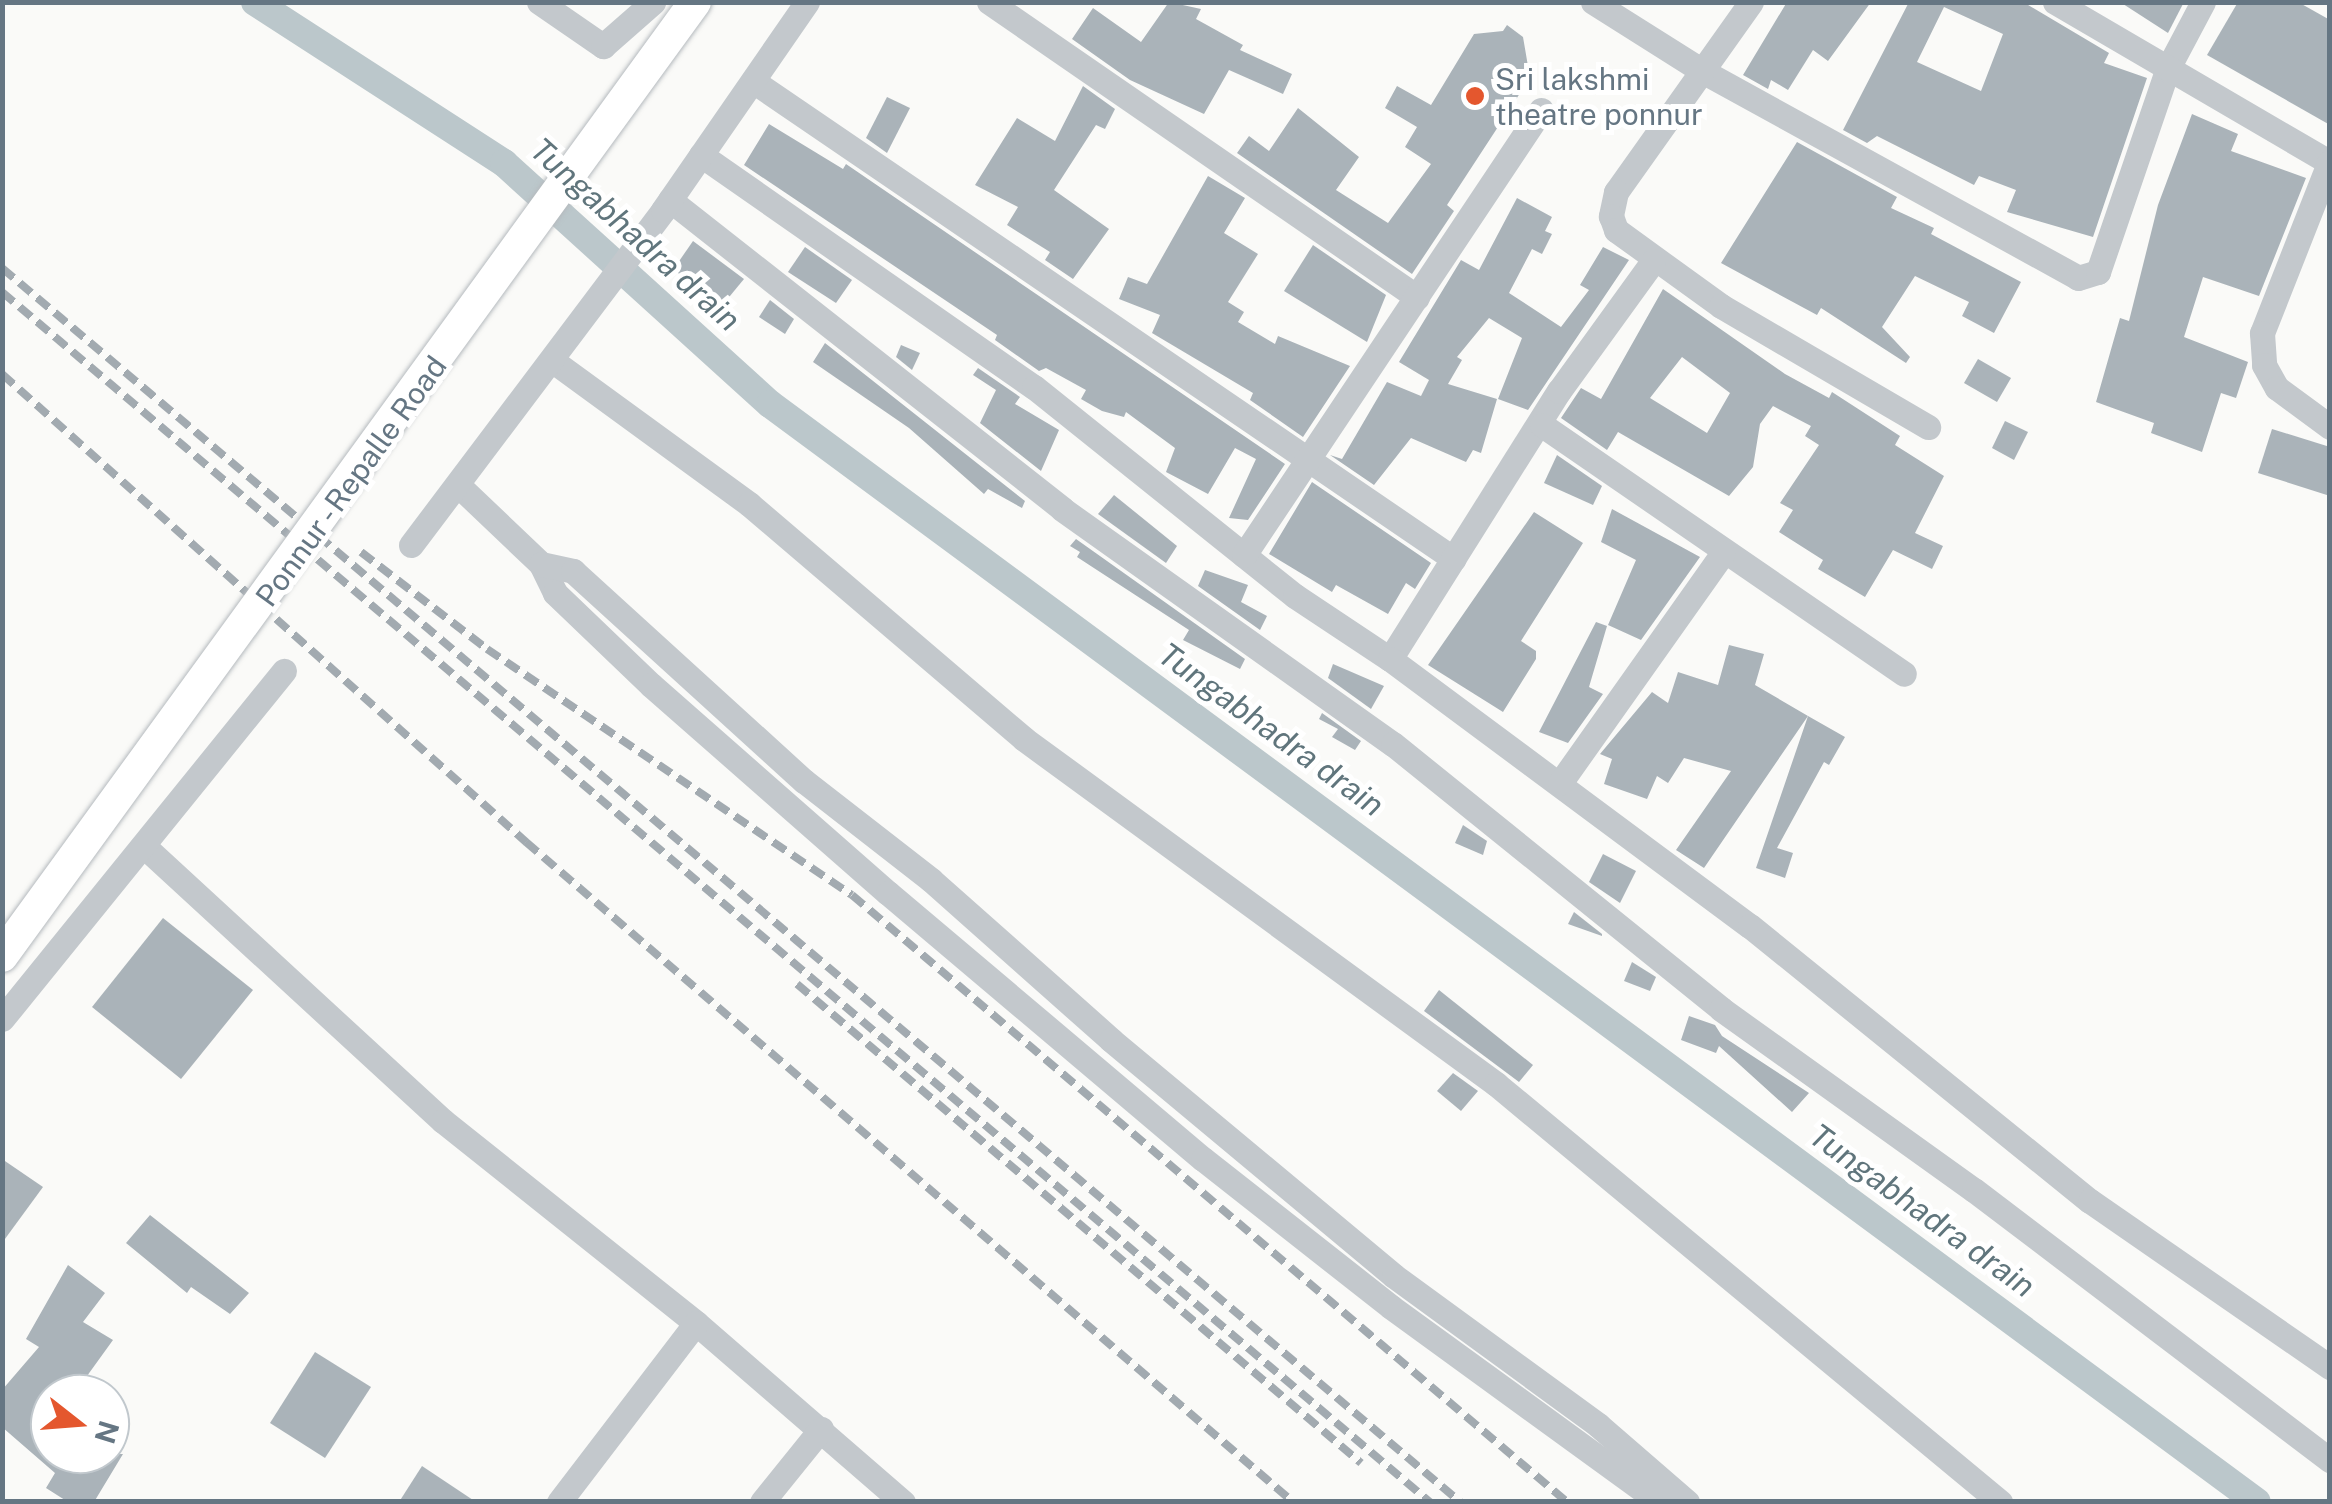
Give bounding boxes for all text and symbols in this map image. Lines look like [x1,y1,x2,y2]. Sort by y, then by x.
place label: Sri lakshmi theatre ponnur [1495,61,1703,132]
marker: Sri lakshmi theatre ponnur [1464,85,1486,107]
water label: Tungabhadra drain [522,131,748,339]
street label: Ponnur - Repalle Road [246,345,456,617]
water label: Tungabhadra drain [1151,635,1391,825]
water label: Tungabhadra drain [1802,1116,2042,1306]
north arrow [30,1374,130,1474]
text: N [88,1417,126,1448]

